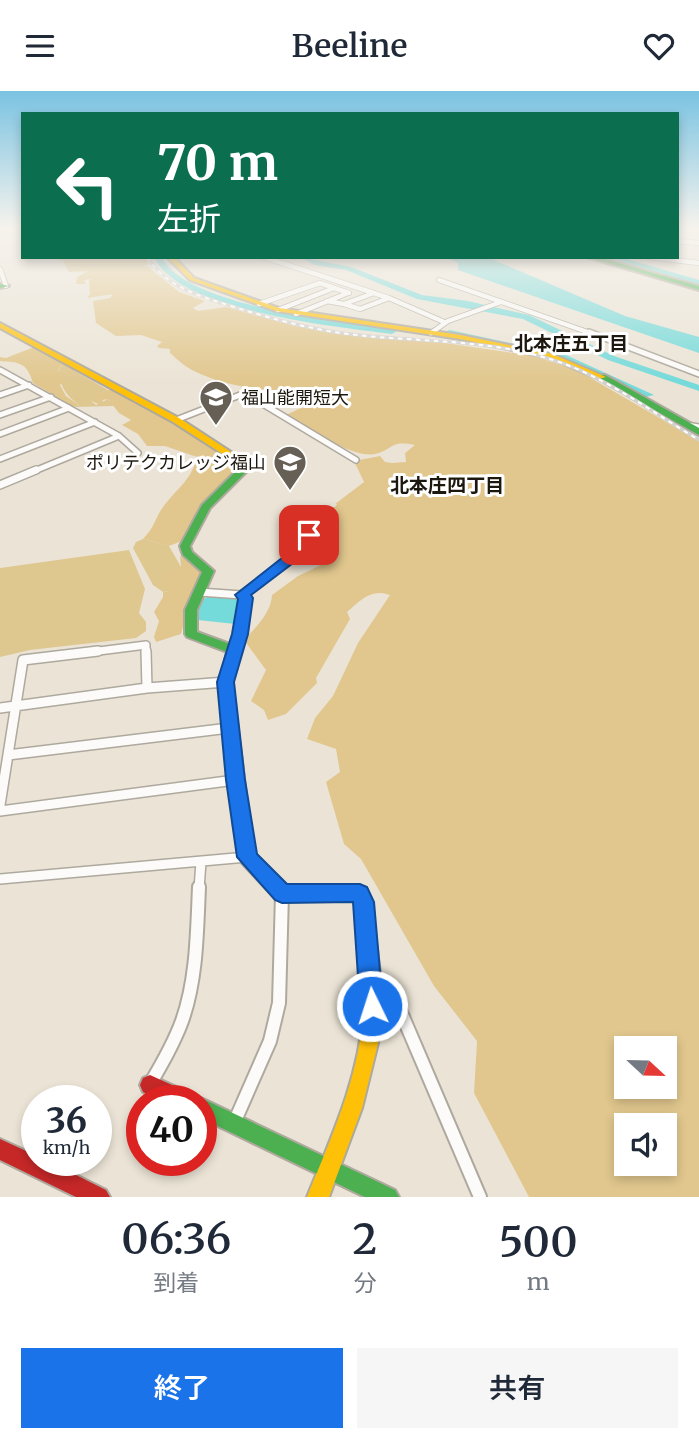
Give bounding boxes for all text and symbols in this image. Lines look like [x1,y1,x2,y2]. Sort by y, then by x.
text: Beeline [292,26,407,66]
icon: menu [21,27,59,65]
icon: heart [640,27,678,65]
text: 70 m [157,132,278,193]
icon: left [42,140,133,231]
text: 左折 [157,199,221,239]
district label: 北本庄五丁目 [514,331,628,355]
school or university icon: 福山能開短大 [197,378,235,427]
place label: 福山能開短大 [241,386,349,409]
school or university icon: ポリテクカレッジ福山 [271,443,309,492]
place label: ポリテクカレッジ福山 [86,451,266,474]
district label: 北本庄四丁目 [390,473,504,497]
pin [279,505,339,565]
icon: arrive [290,516,328,554]
position arrow [335,969,409,1043]
north arrow [614,1036,677,1099]
map controls [614,1036,677,1176]
speed limit sign: 40 [126,1085,217,1176]
text: 36 [46,1099,87,1143]
button: sound [614,1113,677,1176]
text: km/h [43,1136,90,1159]
text: 06:36 [121,1213,231,1265]
text: 2 [353,1213,377,1265]
text: 500 [499,1216,578,1268]
text: m [527,1267,550,1296]
text: 到着 [153,1268,199,1297]
text: 分 [353,1268,376,1297]
button: 終了 [21,1348,343,1428]
button: 共有 [357,1348,678,1428]

